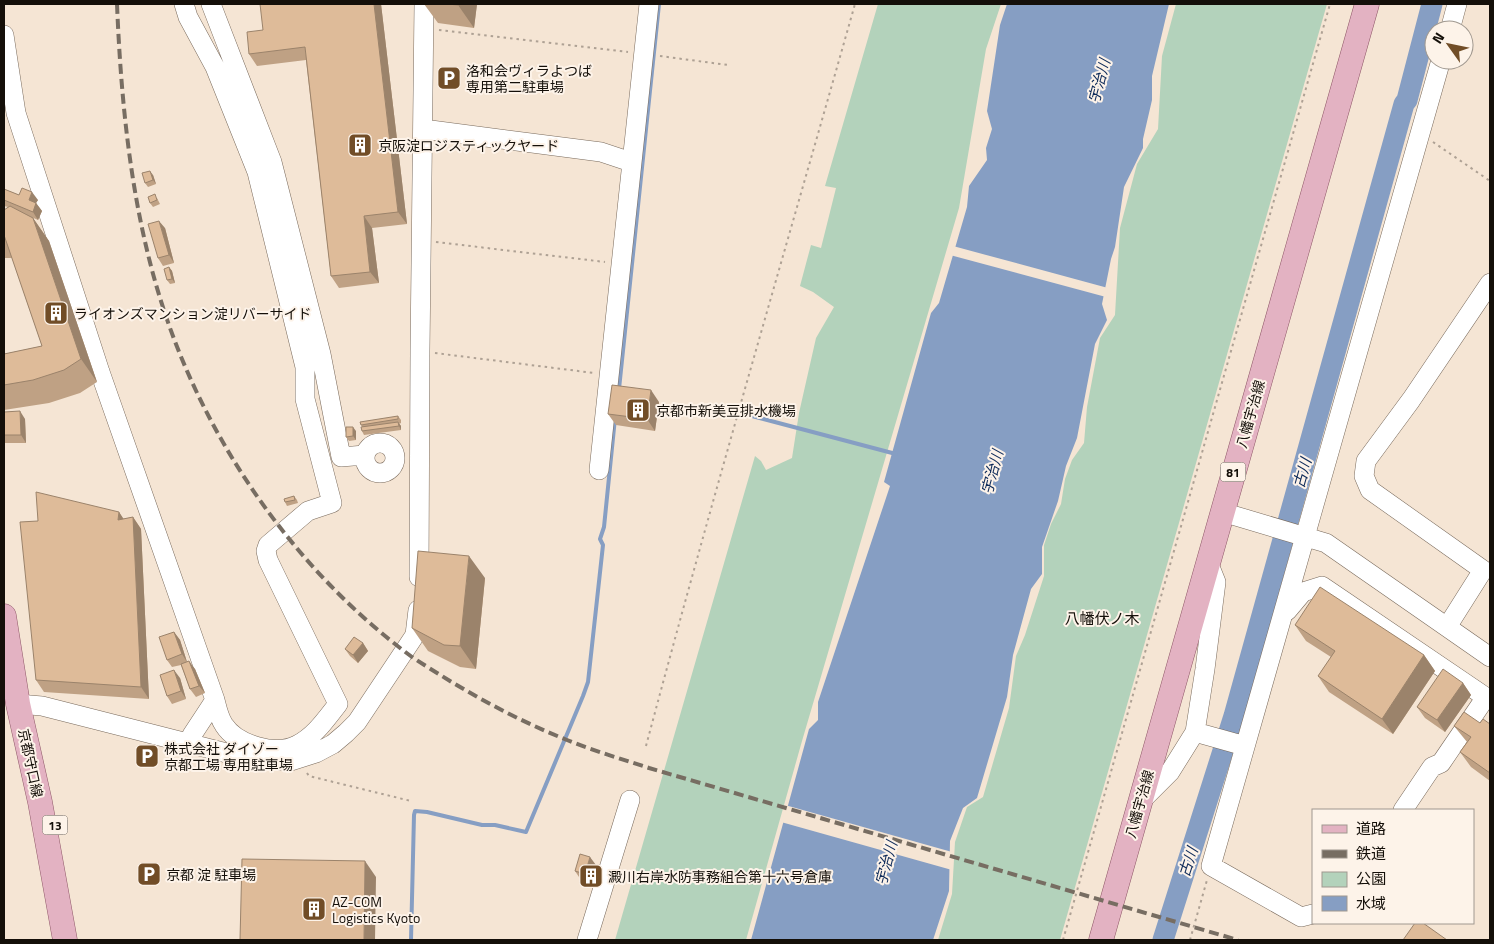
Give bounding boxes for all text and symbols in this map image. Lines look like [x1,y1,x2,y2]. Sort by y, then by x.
north arrow [1424,20,1474,70]
text: N [1426,28,1449,47]
water label: 宇治川 [1082,54,1116,106]
place label: 洛和会ヴィラよつば 専用第二駐車場 [466,60,592,97]
parking icon: 洛和会ヴィラよつば 専用第二駐車場 [436,65,462,91]
building icon: 京阪淀ロジスティックヤード [347,132,373,158]
place label: 京阪淀ロジスティックヤード [378,135,559,156]
building icon: ライオンズマンション淀リバーサイド [43,300,69,326]
place label: ライオンズマンション淀リバーサイド [74,303,311,324]
street label: 八幡宇治線 [1230,377,1270,451]
building icon: 京都市新美豆排水機場 [625,397,651,423]
place label: 京都市新美豆排水機場 [656,400,796,421]
water label: 宇治川 [975,445,1009,497]
water label: 古川 [1287,453,1318,491]
road number: 81 [1220,462,1246,482]
district label: 八幡伏ノ木 [1064,607,1140,630]
street label: 京都守口線 [13,727,49,799]
place label: 株式会社 ダイゾー 京都工場 専用駐車場 [164,738,293,775]
parking icon: 株式会社 ダイゾー 京都工場 専用駐車場 [134,743,160,769]
street label: 八幡宇治線 [1119,767,1159,841]
legend [1312,809,1474,924]
road number: 13 [42,816,68,834]
text: 道路 [1356,817,1386,840]
water label: 宇治川 [869,836,903,888]
water label: 古川 [1172,842,1204,880]
text: 鉄道 [1356,842,1386,865]
parking icon: 京都 淀 駐車場 [136,861,162,887]
building icon: 澱川右岸水防事務組合第十六号倉庫 [578,863,604,889]
place label: 京都 淀 駐車場 [166,864,256,885]
place label: 澱川右岸水防事務組合第十六号倉庫 [608,866,832,887]
text: 公園 [1356,867,1386,890]
place label: AZ-COM Logistics Kyoto [332,891,420,928]
text: 水域 [1356,892,1386,915]
building icon: AZ-COM Logistics Kyoto [301,896,327,922]

